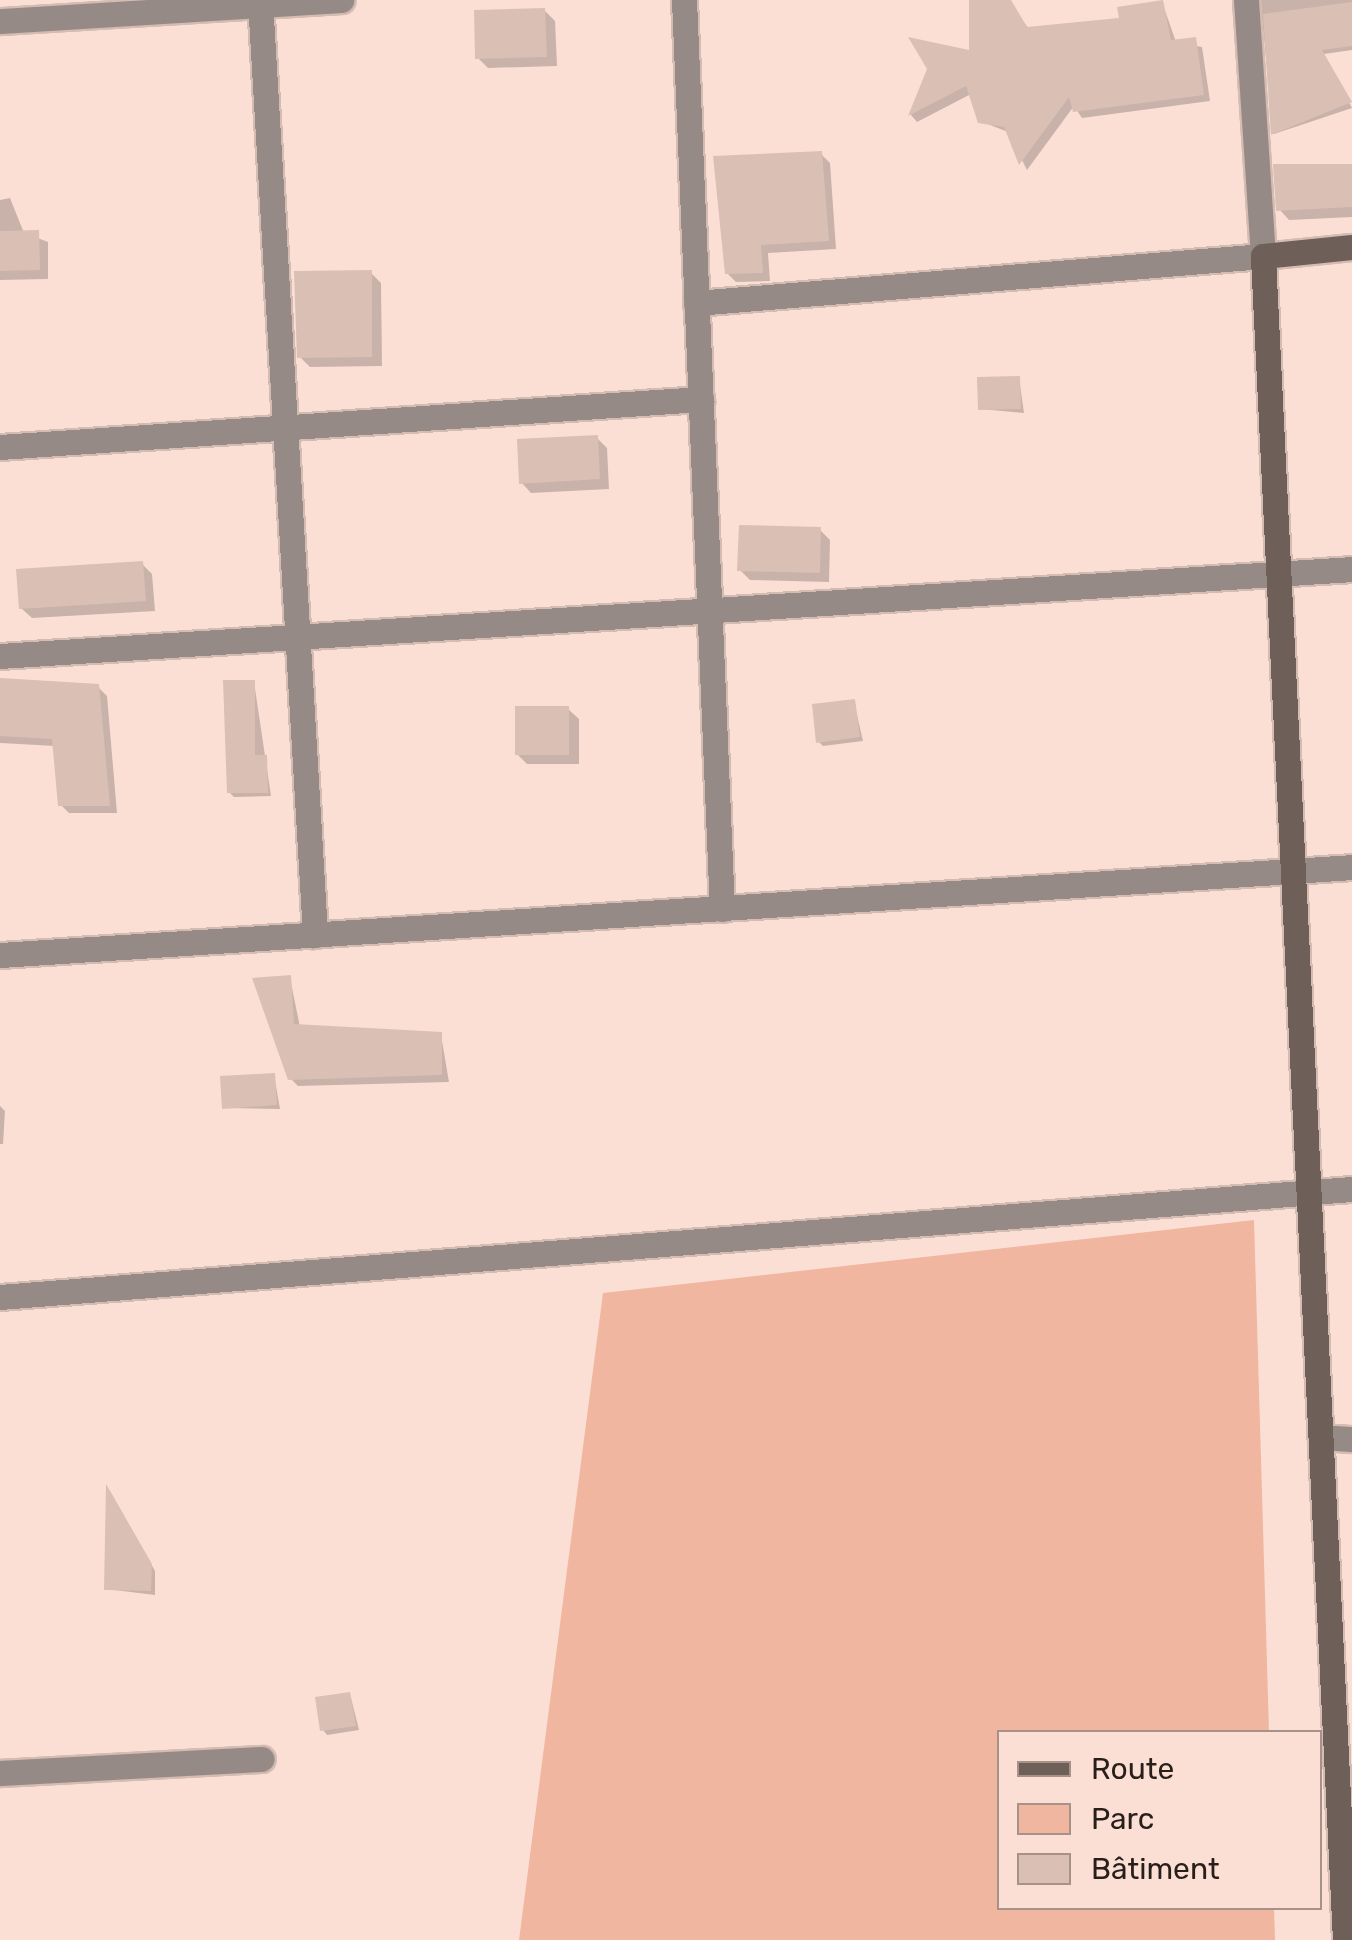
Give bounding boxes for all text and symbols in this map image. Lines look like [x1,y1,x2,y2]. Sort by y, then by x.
legend [997,1730,1322,1910]
text: Route [1091,1751,1174,1787]
text: Parc [1091,1801,1154,1837]
text: Bâtiment [1091,1851,1220,1887]

